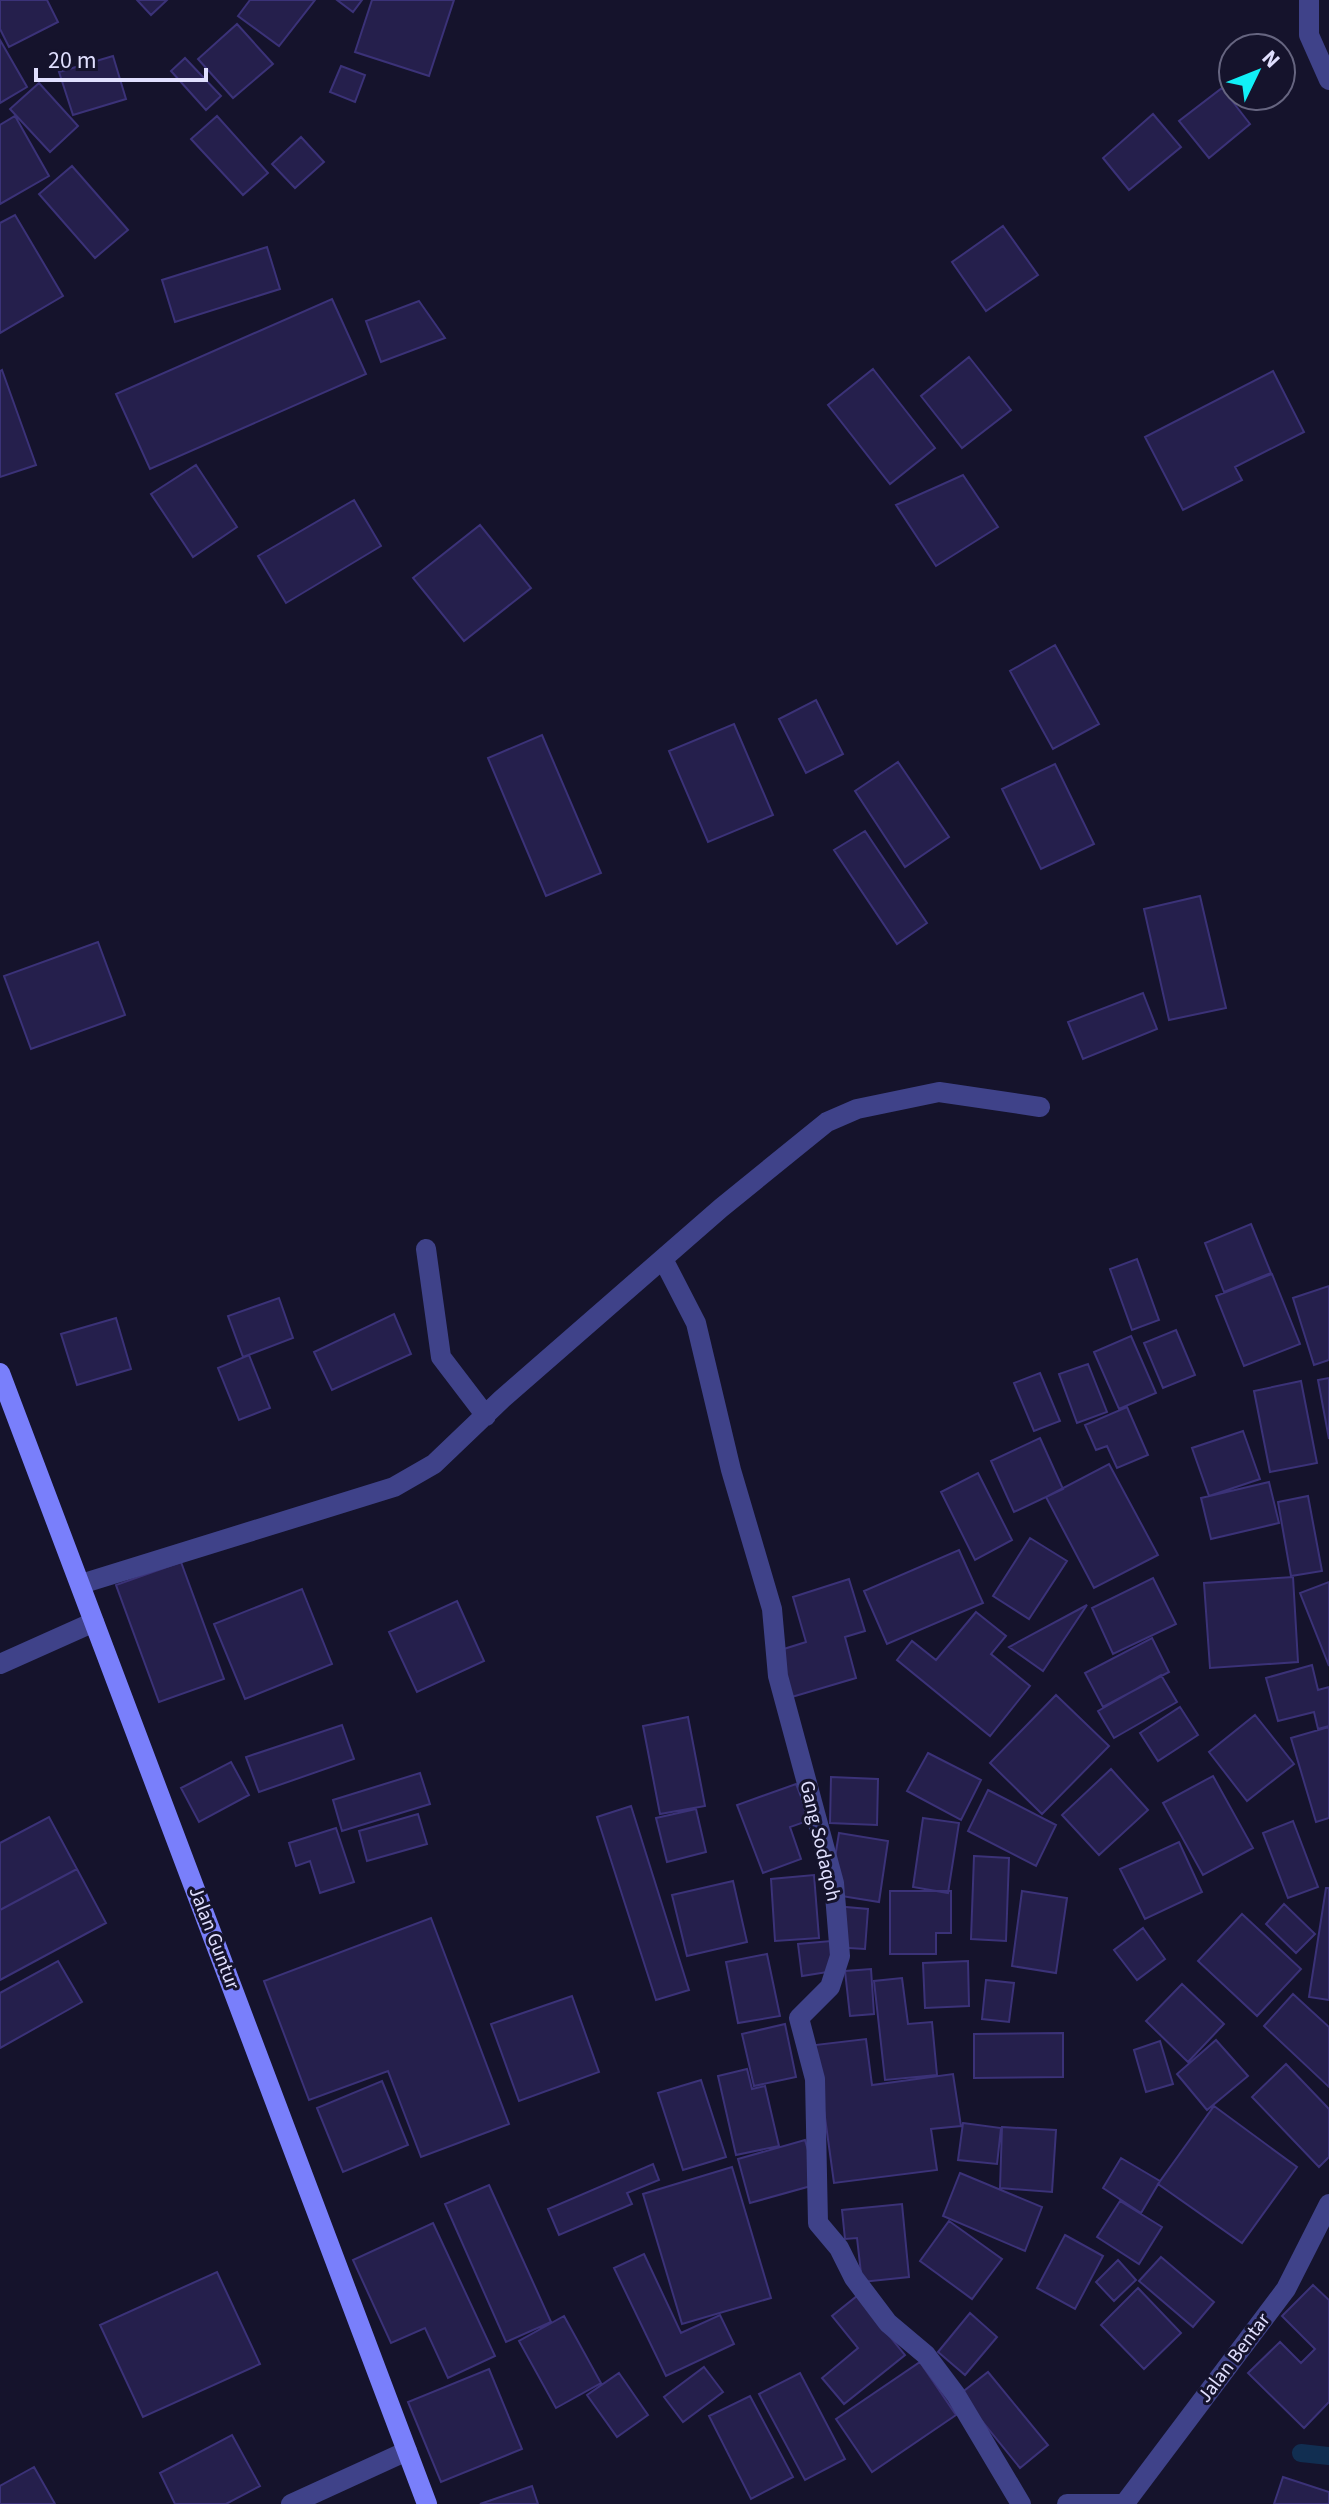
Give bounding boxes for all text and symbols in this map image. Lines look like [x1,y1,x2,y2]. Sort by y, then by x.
scale bar [36,32,206,82]
north arrow [1217,32,1297,112]
text: 20 m [48,43,97,78]
text: N [1254,43,1288,75]
street label: Gang Sodaqoh [793,1778,847,1904]
street label: Jalan Guntur [181,1882,247,1994]
street label: Jalan Bentar [1191,2307,1277,2409]

